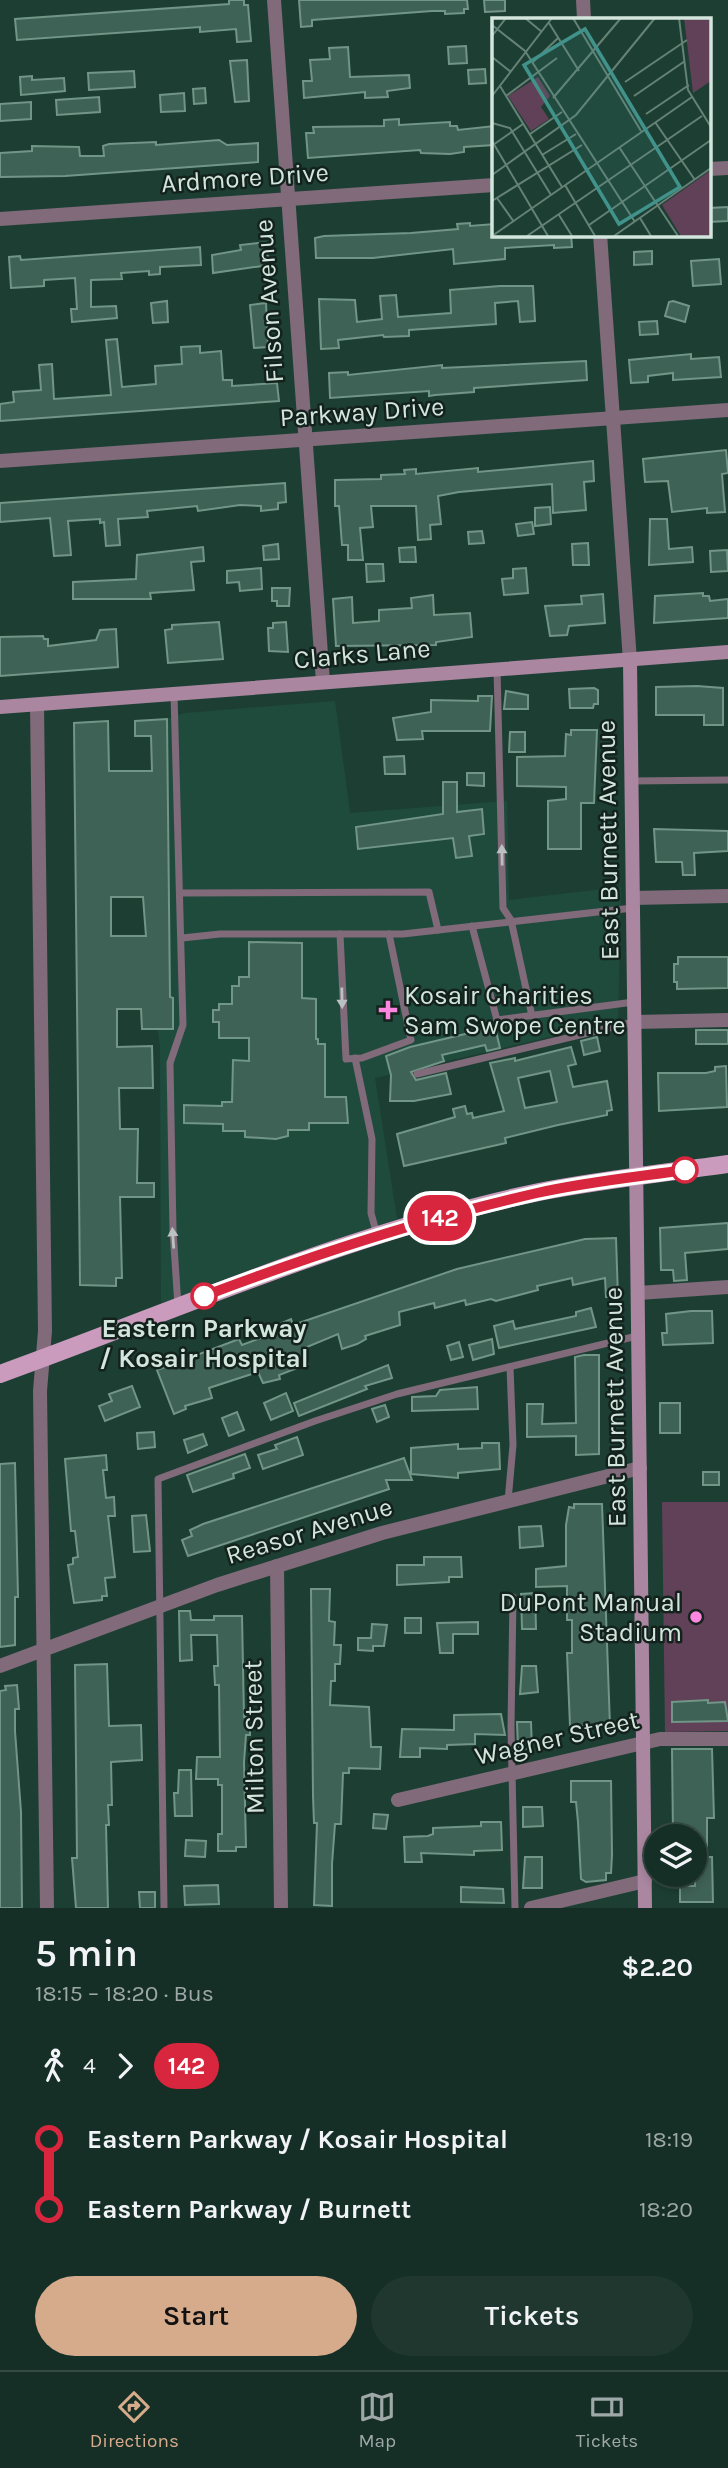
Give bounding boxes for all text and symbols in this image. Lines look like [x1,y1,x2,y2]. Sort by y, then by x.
inset map [492,18,710,236]
street label: Ardmore Drive [160,157,330,199]
street label: Filson Avenue [248,218,290,384]
street label: Parkway Drive [279,391,445,433]
street label: Clarks Lane [292,633,432,675]
street label: East Burnett Avenue [590,720,626,960]
one-way arrow [496,843,508,865]
place label: Kosair Charities Sam Swope Centre [404,980,626,1041]
one-way arrow [336,987,347,1009]
marker: Kosair Charities Sam Swope Centre [378,1000,398,1020]
unlabelled marker [672,1157,698,1183]
line badge: 142 [400,1195,480,1241]
text: 142 [421,1204,459,1232]
one-way arrow [168,1227,179,1249]
marker: Eastern Parkway / Kosair Hospital [191,1283,217,1309]
street label: East Burnett Avenue [597,1287,633,1527]
place label: Eastern Parkway / Kosair Hospital [99,1313,309,1374]
street label: Reasor Avenue [222,1491,396,1571]
place label: DuPont Manual Stadium [499,1587,682,1648]
marker: DuPont Manual Stadium [688,1609,704,1625]
street label: Milton Street [237,1659,271,1814]
street label: Wagner Street [472,1704,642,1772]
map controls [644,1824,707,1887]
button: layers [644,1824,707,1887]
text: 5 min [35,1931,138,1976]
text: $2.20 [622,1952,693,1983]
text: 18:15 – 18:20 · Bus [35,1980,214,2007]
icon: walk [35,2047,73,2085]
icon: forward [106,2047,144,2085]
text: 4 [83,2052,96,2079]
text: 142 [168,2052,205,2080]
text: Eastern Parkway / Kosair Hospital [87,2124,508,2155]
text: 18:19 [645,2126,693,2153]
text: Eastern Parkway / Burnett [87,2194,411,2225]
text: 18:20 [639,2196,693,2223]
button: Start [35,2276,357,2356]
button: Tickets [371,2276,693,2356]
tab: Directions [90,2388,179,2452]
tab: Map [358,2388,396,2452]
tab: Tickets [576,2388,638,2452]

